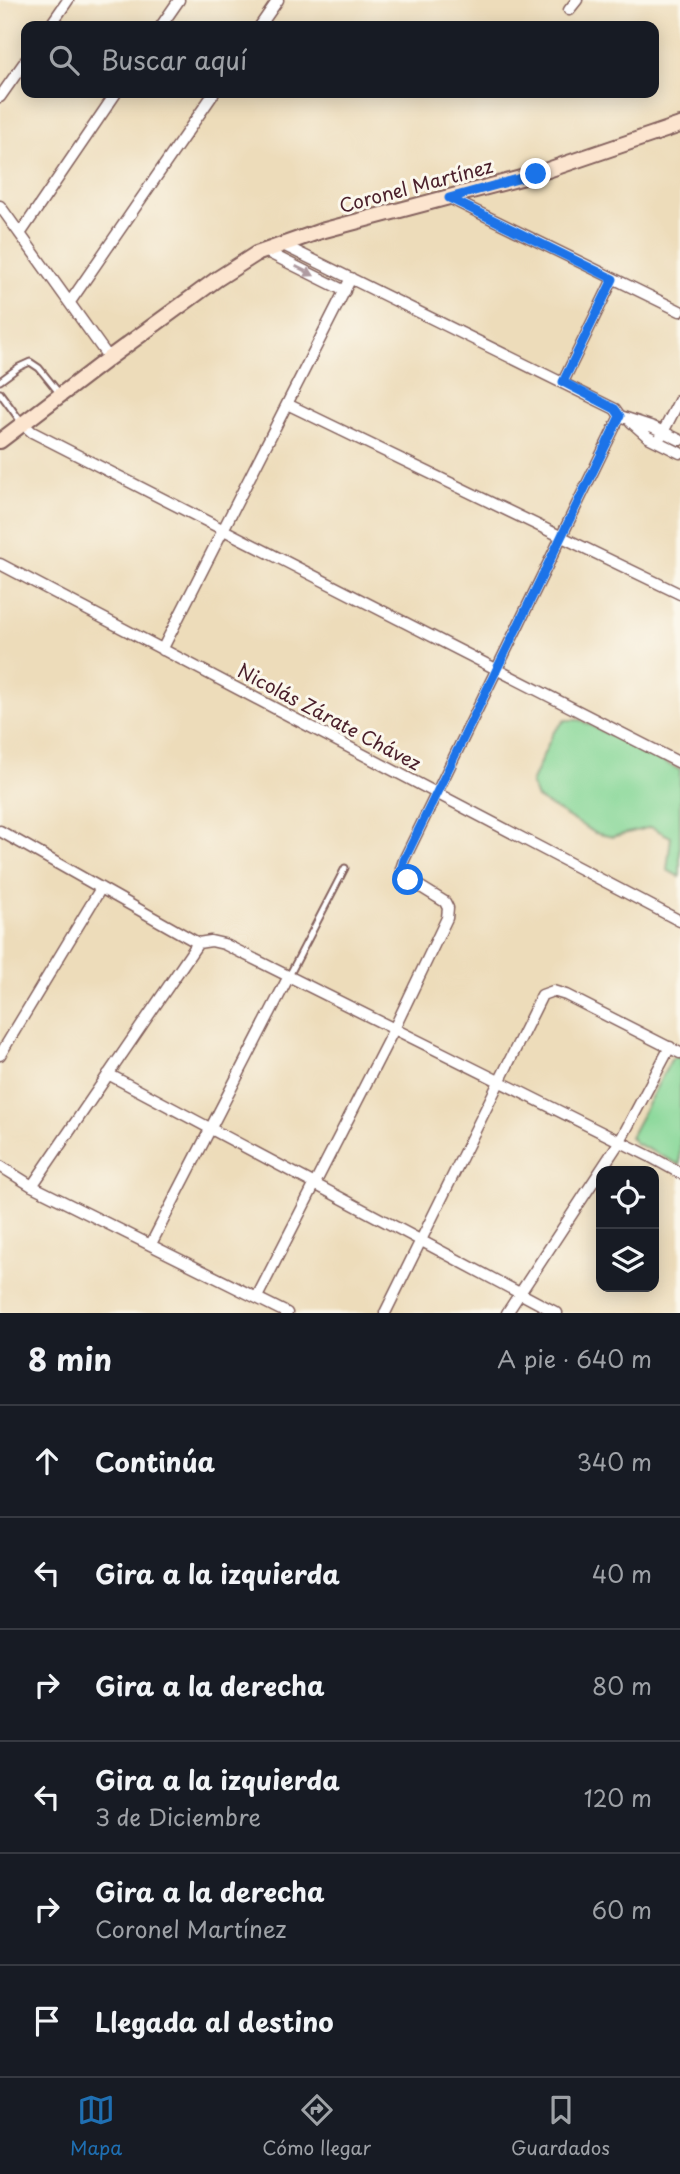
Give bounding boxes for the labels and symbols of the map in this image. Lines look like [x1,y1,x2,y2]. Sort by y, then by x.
street label: Coronel Martínez [336,151,496,219]
route end [520,158,551,189]
one-way arrow [295,265,315,276]
street label: Nicolás Zárate Chávez [233,656,426,776]
route start [392,864,423,895]

